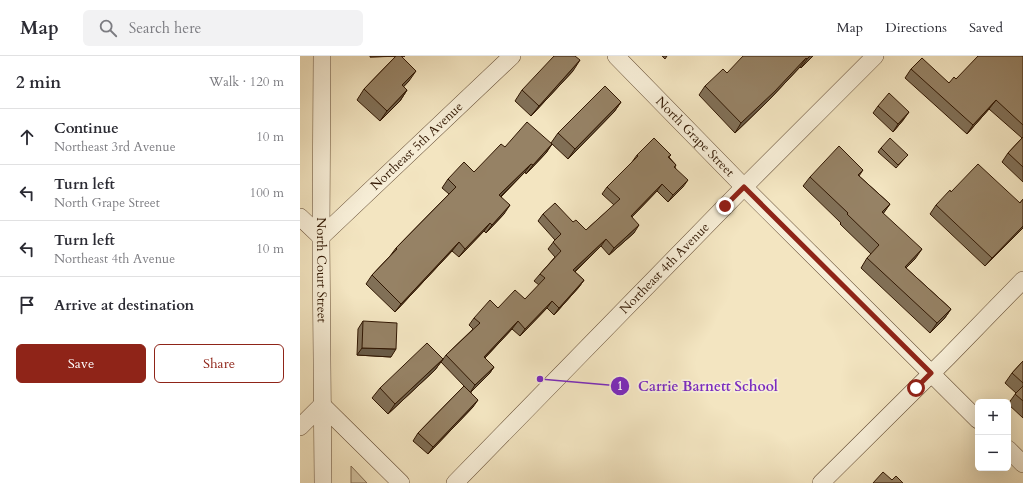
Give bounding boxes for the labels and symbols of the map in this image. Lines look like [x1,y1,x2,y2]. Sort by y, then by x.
street label: North Grape Street [652,93,738,181]
street label: Northeast 5th Avenue [367,98,467,194]
route end [716,197,734,215]
street label: North Court Street [312,217,331,323]
street label: Northeast 4th Avenue [616,219,713,318]
callout: Carrie Barnett School [610,373,786,399]
text: Carrie Barnett School [638,377,778,396]
text: 1 [617,378,623,394]
route start [907,379,925,397]

